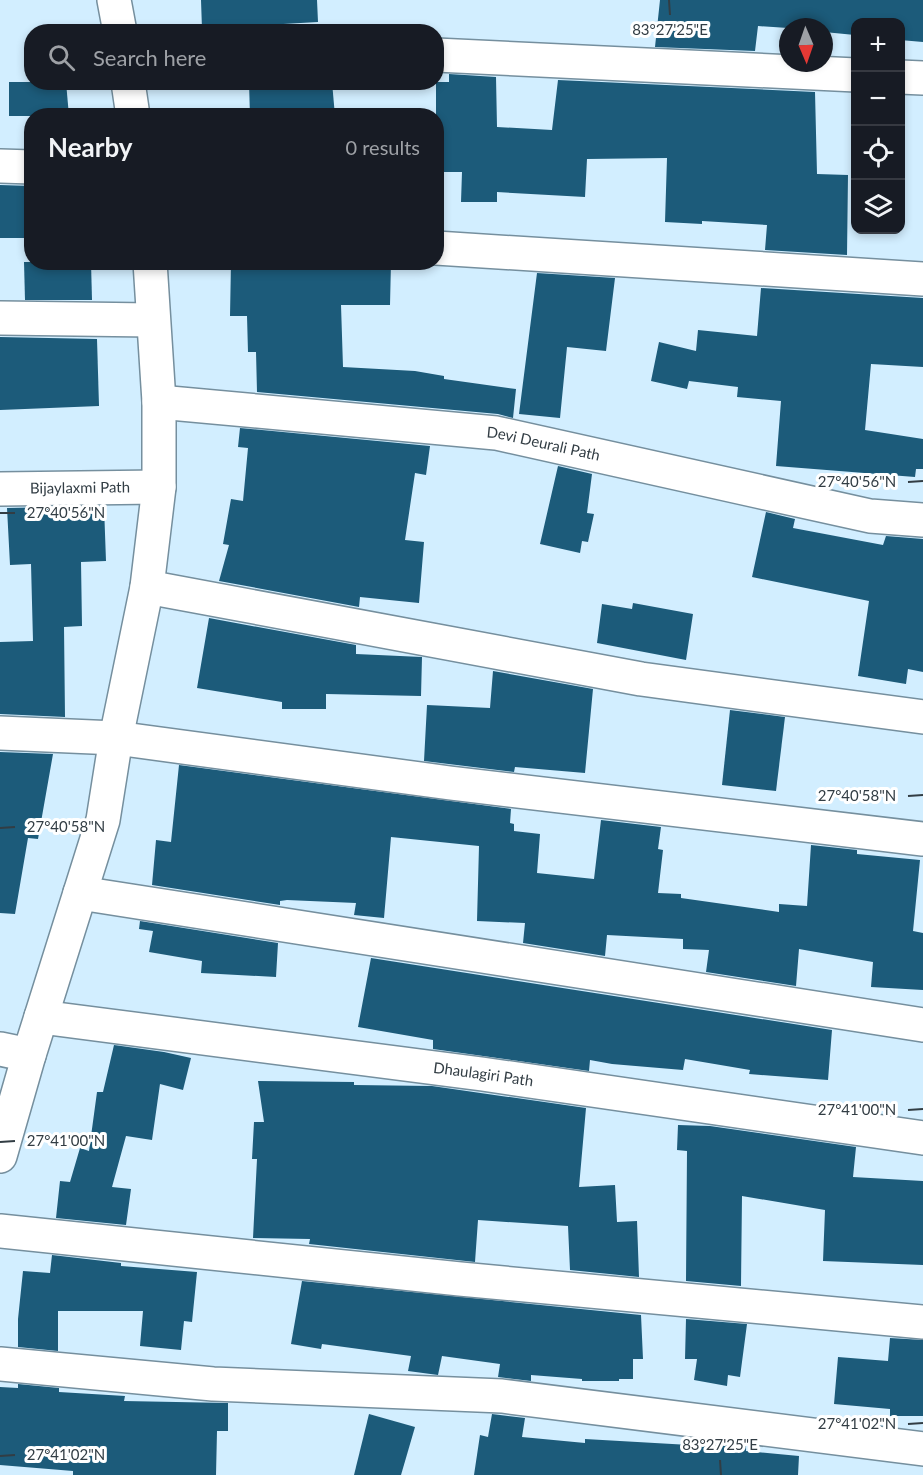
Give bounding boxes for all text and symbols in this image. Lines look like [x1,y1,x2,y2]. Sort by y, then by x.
north arrow [779,18,833,72]
map controls [851,18,905,234]
button: + [851,18,905,72]
text: 83°27'25"E [632,20,708,38]
search box [24,24,444,90]
icon: search [45,41,78,74]
text: Search here [93,44,206,71]
button: − [851,72,905,126]
button: locate [851,126,905,180]
text: Nearby [48,131,133,163]
text: 0 results [345,135,420,159]
button: layers [851,180,905,234]
street label: Devi Deurali Path [486,422,602,464]
text: 27°40'56"N [818,472,896,490]
street label: Bijaylaxmi Path [30,477,130,497]
text: 27°40'56"N [27,503,105,521]
text: 27°40'58"N [818,786,896,804]
text: 27°40'58"N [27,817,105,835]
street label: Dhaulagiri Path [432,1058,535,1089]
text: 27°41'00"N [818,1100,896,1118]
text: 27°41'00"N [27,1131,105,1149]
text: 27°41'02"N [818,1414,896,1432]
text: 83°27'25"E [682,1435,758,1453]
text: 27°41'02"N [27,1445,105,1463]

